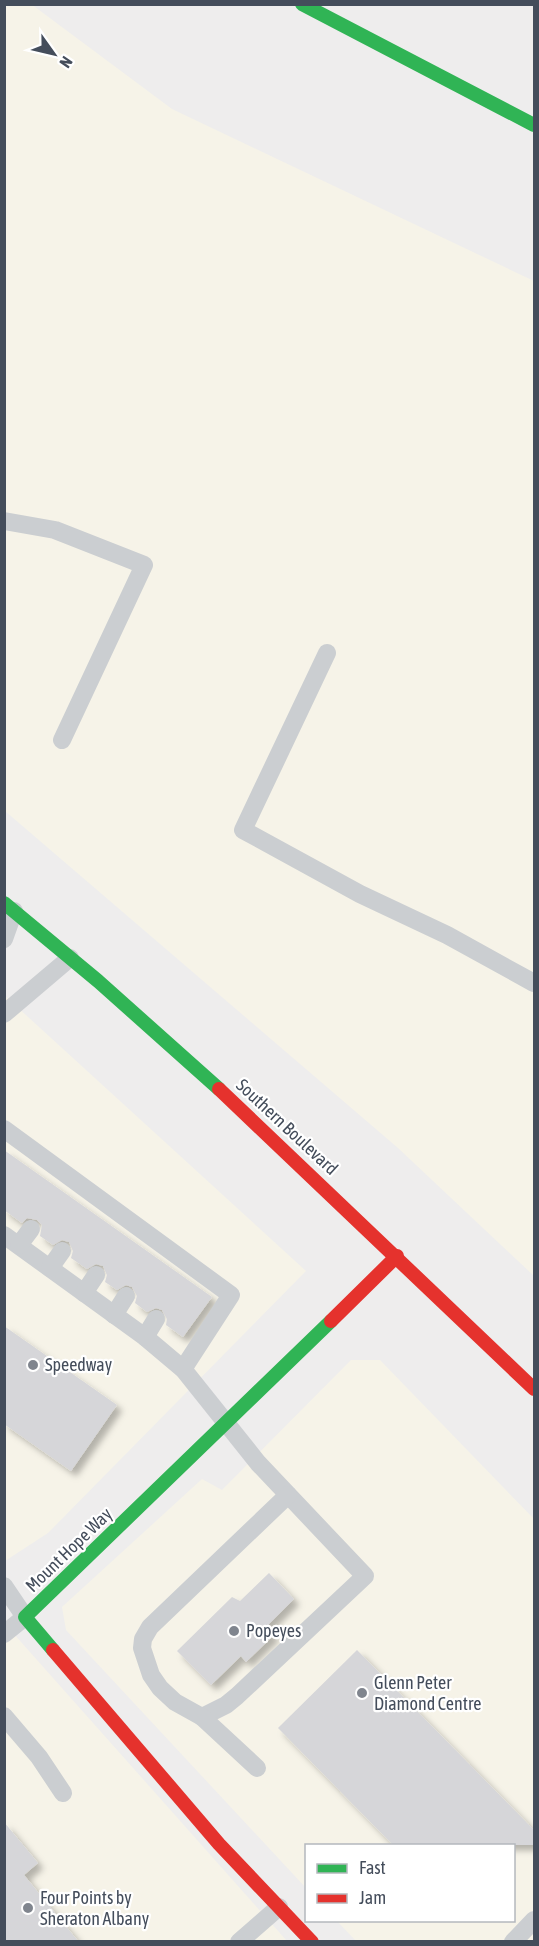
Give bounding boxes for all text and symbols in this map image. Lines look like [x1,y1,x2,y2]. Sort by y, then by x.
north arrow [24,24,84,84]
text: N [56,53,77,71]
street label: Southern Boulevard [232,1074,342,1179]
place label: Speedway [45,1354,112,1375]
marker: Speedway [26,1358,40,1372]
street label: Mount Hope Way [21,1503,116,1596]
place label: Popeyes [246,1620,301,1641]
marker: Popeyes [227,1624,241,1638]
place label: Glenn Peter Diamond Centre [374,1672,481,1714]
marker: Glenn Peter Diamond Centre [355,1686,369,1700]
legend [305,1844,515,1922]
text: Fast [359,1857,386,1878]
place label: Four Points by Sheraton Albany [40,1887,149,1929]
text: Jam [359,1887,386,1908]
marker: Four Points by Sheraton Albany [21,1901,35,1915]

